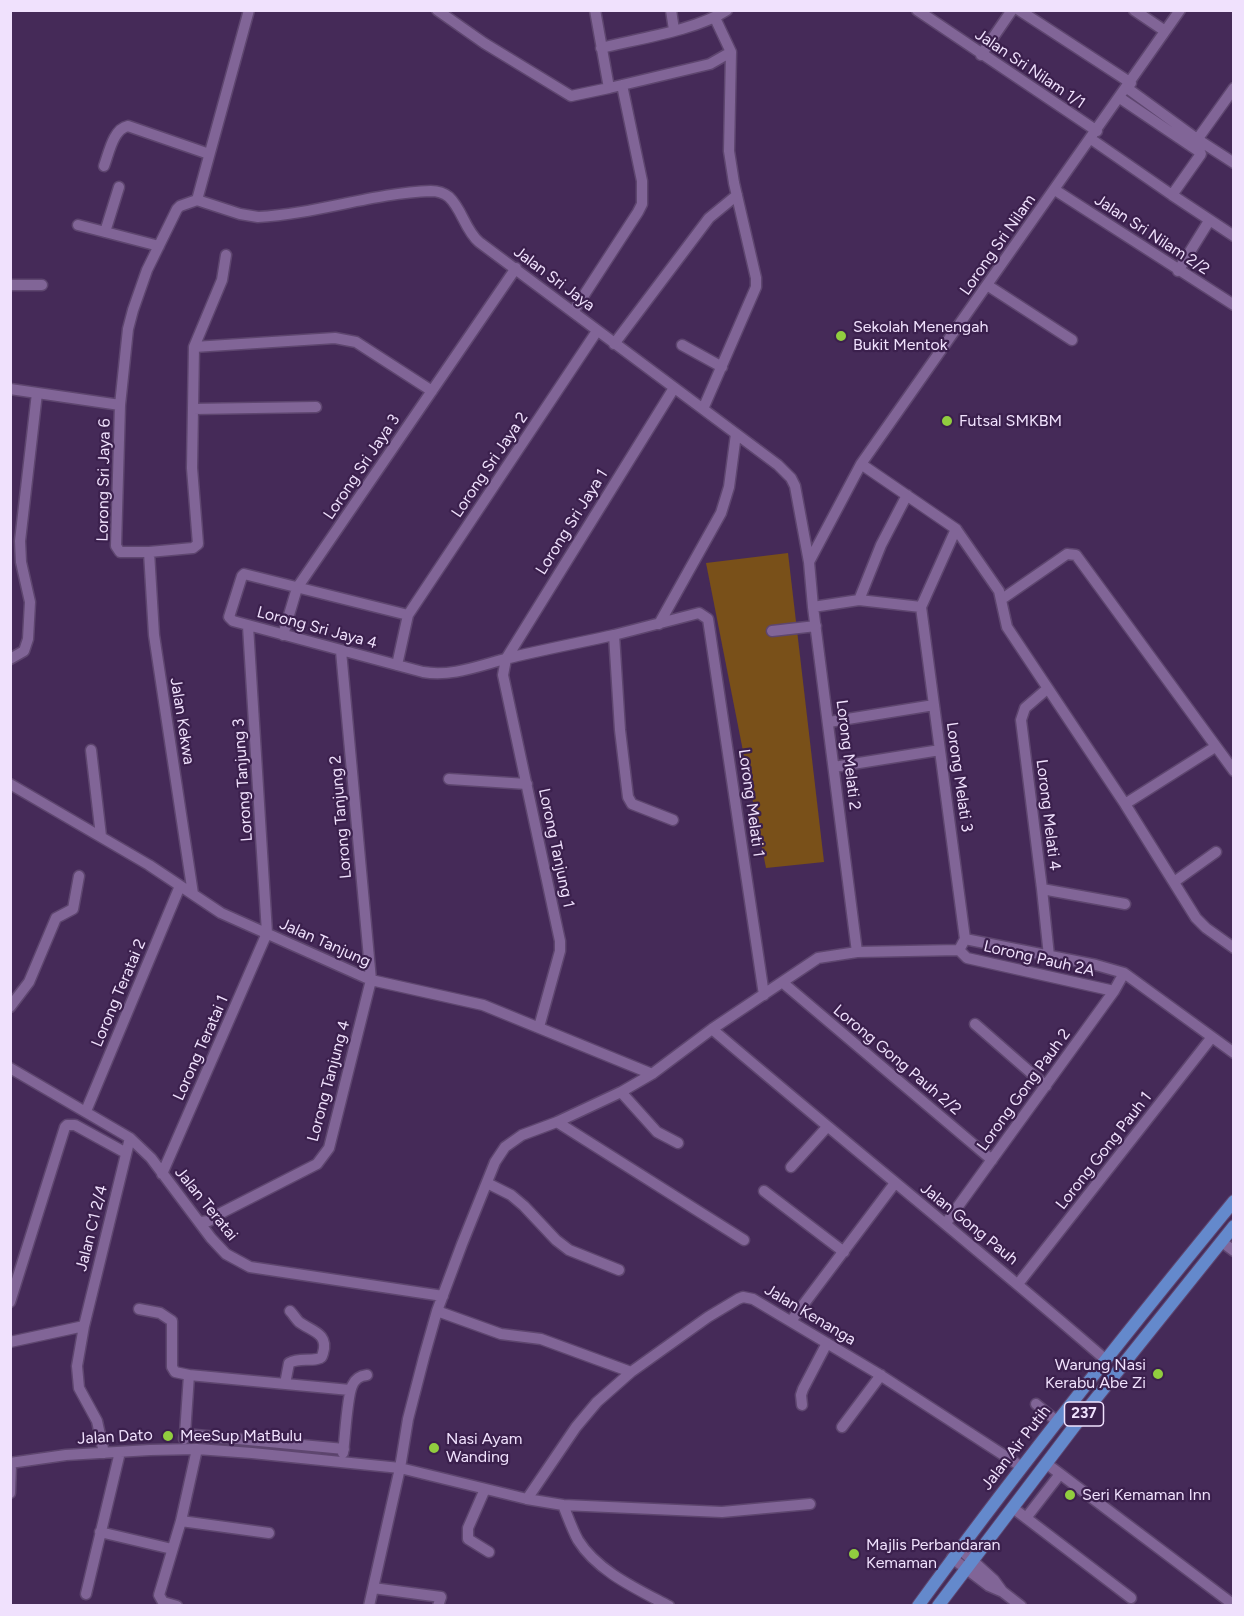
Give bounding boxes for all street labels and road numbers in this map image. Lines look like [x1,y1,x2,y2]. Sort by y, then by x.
street label: Jalan Sri Nilam 1/1 [971,25,1089,113]
street label: Lorong Sri Nilam [956,191,1040,299]
street label: Jalan Sri Nilam 2/2 [1091,191,1213,279]
street label: Jalan Sri Jaya [510,242,598,316]
street label: Lorong Sri Jaya 2 [448,409,532,521]
street label: Lorong Sri Jaya 3 [320,411,404,523]
street label: Lorong Sri Jaya 6 [93,418,115,542]
street label: Lorong Sri Jaya 1 [532,466,612,578]
street label: Lorong Sri Jaya 4 [255,603,379,653]
street label: Jalan Kekwa [166,676,198,766]
street label: Lorong Melati 2 [832,699,864,811]
street label: Lorong Tanjung 3 [229,718,257,842]
street label: Lorong Melati 3 [942,721,976,833]
street label: Lorong Melati 1 [734,748,768,858]
street label: Lorong Tanjung 2 [326,754,356,880]
street label: Lorong Melati 4 [1032,758,1064,872]
street label: Lorong Tanjung 1 [534,787,578,909]
street label: Jalan Tanjung [277,914,373,972]
street label: Lorong Teratai 2 [88,936,150,1050]
street label: Lorong Pauh 2A [982,937,1096,981]
street label: Lorong Teratai 1 [169,992,233,1104]
street label: Lorong Gong Pauh 2/2 [829,1001,965,1119]
street label: Lorong Tanjung 4 [304,1018,354,1144]
street label: Lorong Gong Pauh 2 [973,1025,1075,1155]
street label: Lorong Gong Pauh 1 [1052,1088,1156,1214]
street label: Jalan Teratai [171,1163,241,1245]
street label: Jalan Gong Pauh [916,1179,1022,1269]
street label: Jalan C1 2/4 [72,1183,112,1273]
street label: Jalan Kenanga [761,1280,859,1350]
street label: Jalan Air Putih [977,1402,1055,1494]
road number: 237 [1064,1402,1104,1426]
street label: Jalan Dato [77,1425,153,1449]

